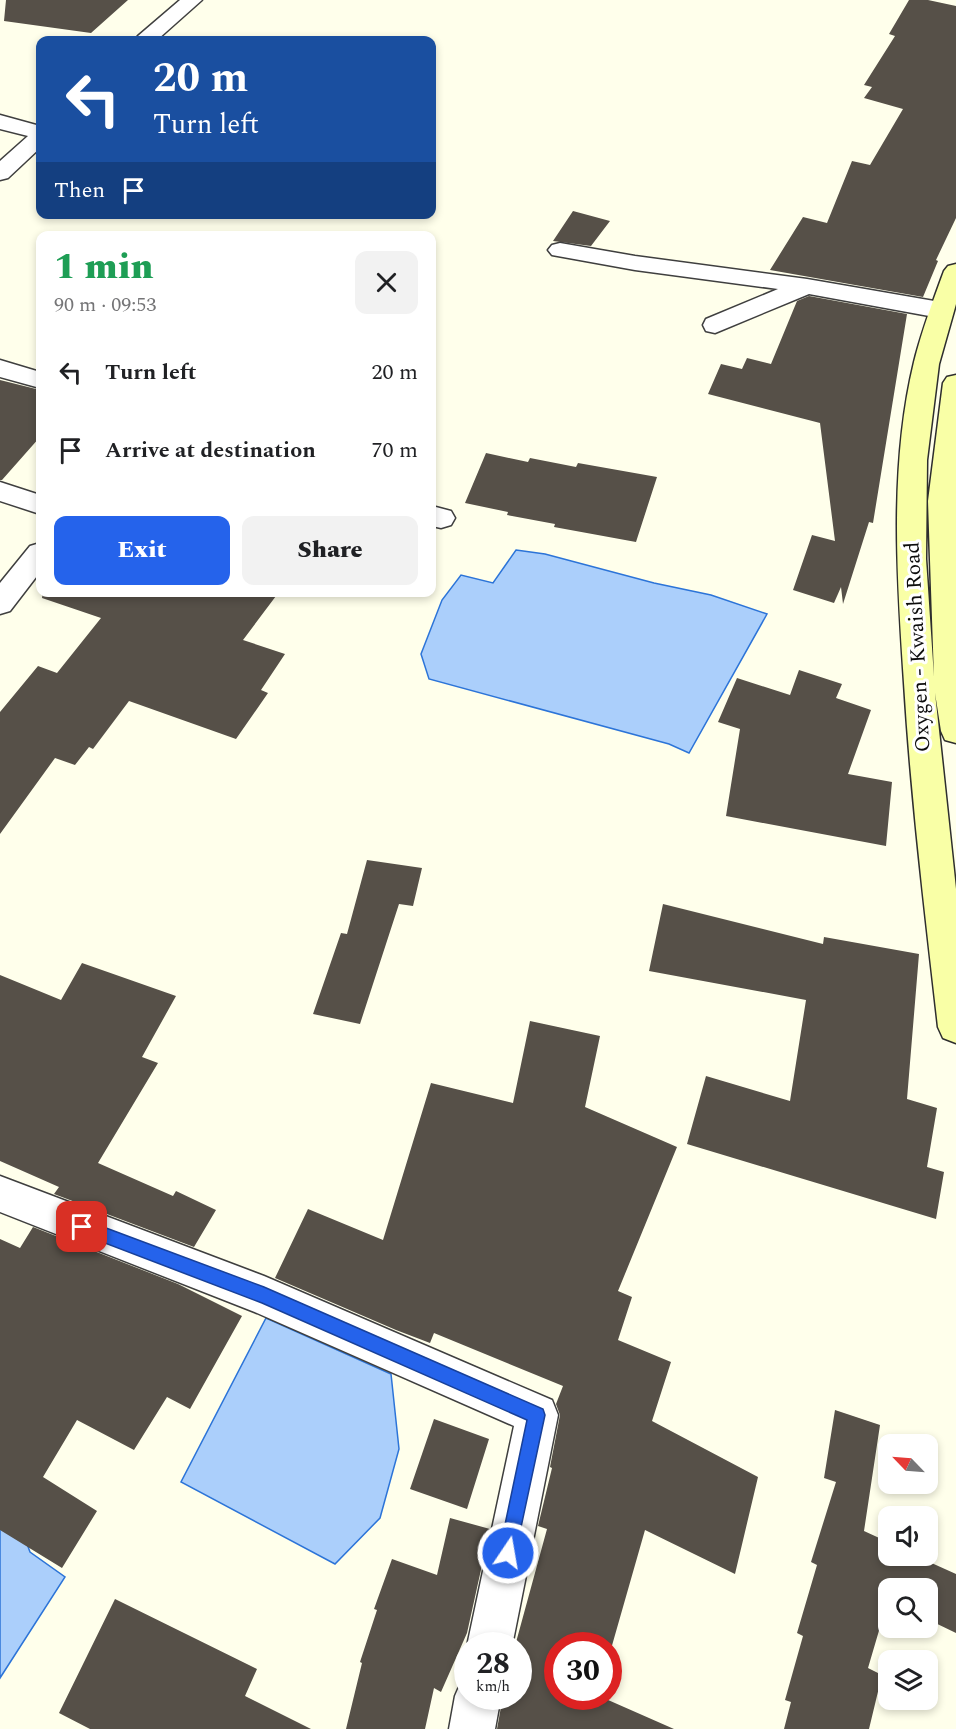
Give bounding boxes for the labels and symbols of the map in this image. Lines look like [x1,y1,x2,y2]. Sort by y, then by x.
street label: Oxygen - Kwaish Road [897,541,939,753]
pin [56,1201,107,1252]
north arrow [878,1434,938,1494]
position arrow [476,1521,540,1585]
speed limit sign: 30 [544,1632,622,1710]

